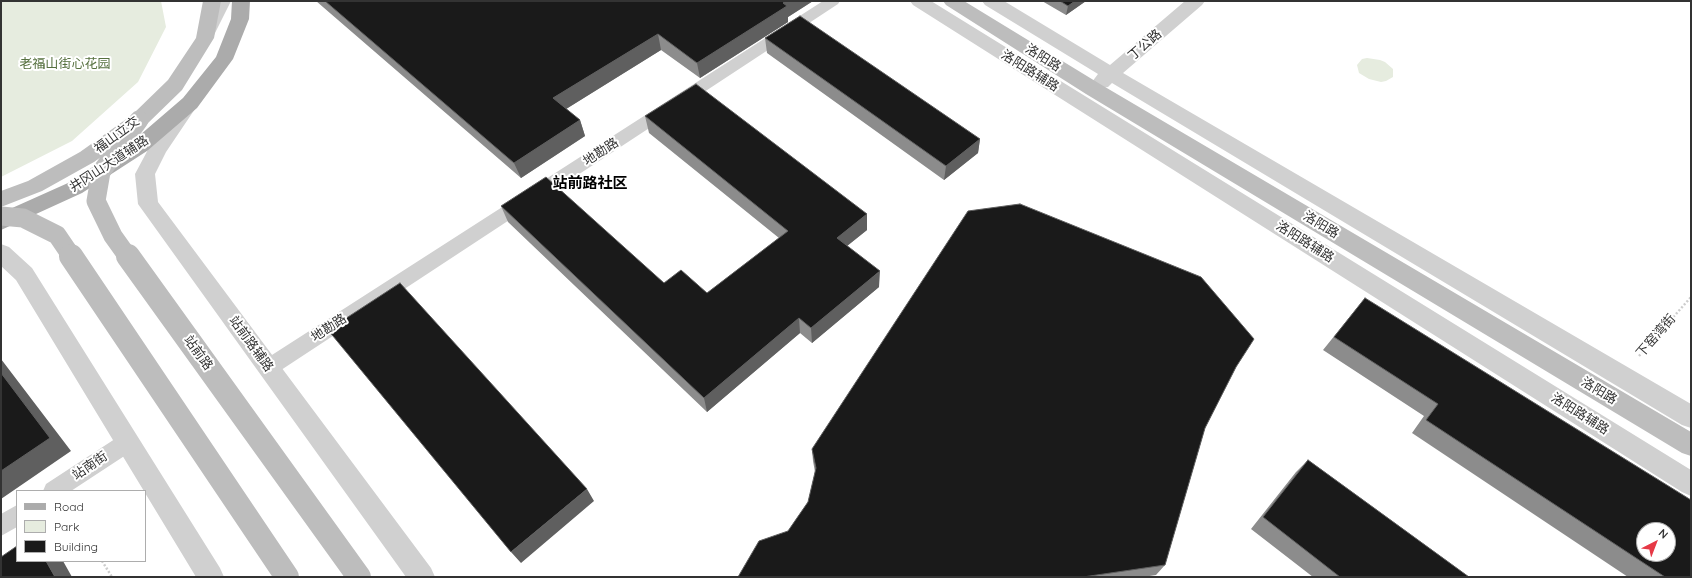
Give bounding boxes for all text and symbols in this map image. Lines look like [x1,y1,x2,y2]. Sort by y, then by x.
street label: 丁公路 [1125,26,1165,64]
street label: 洛阳路 [1022,41,1064,75]
street label: 洛阳路辅路 [998,47,1062,95]
park label: 老福山街心花园 [20,56,110,72]
street label: 福山立交 [91,113,143,157]
street label: 井冈山大道辅路 [67,133,151,195]
street label: 地勘路 [580,135,622,169]
district label: 站前路社区 [553,174,627,192]
street label: 洛阳路 [1300,208,1342,242]
street label: 洛阳路辅路 [1273,218,1337,266]
street label: 地勘路 [308,311,350,345]
street label: 下窑湾街 [1633,311,1679,361]
street label: 站前路辅路 [226,313,276,375]
street label: 站前路 [180,333,216,373]
street label: 洛阳路 [1578,374,1620,408]
street label: 洛阳路辅路 [1548,390,1612,438]
street label: 站南街 [69,449,111,483]
legend [16,490,146,562]
text: Road [54,499,84,514]
text: Park [54,519,79,534]
north arrow [1636,522,1676,562]
text: N [1656,526,1671,542]
text: Building [54,539,98,554]

